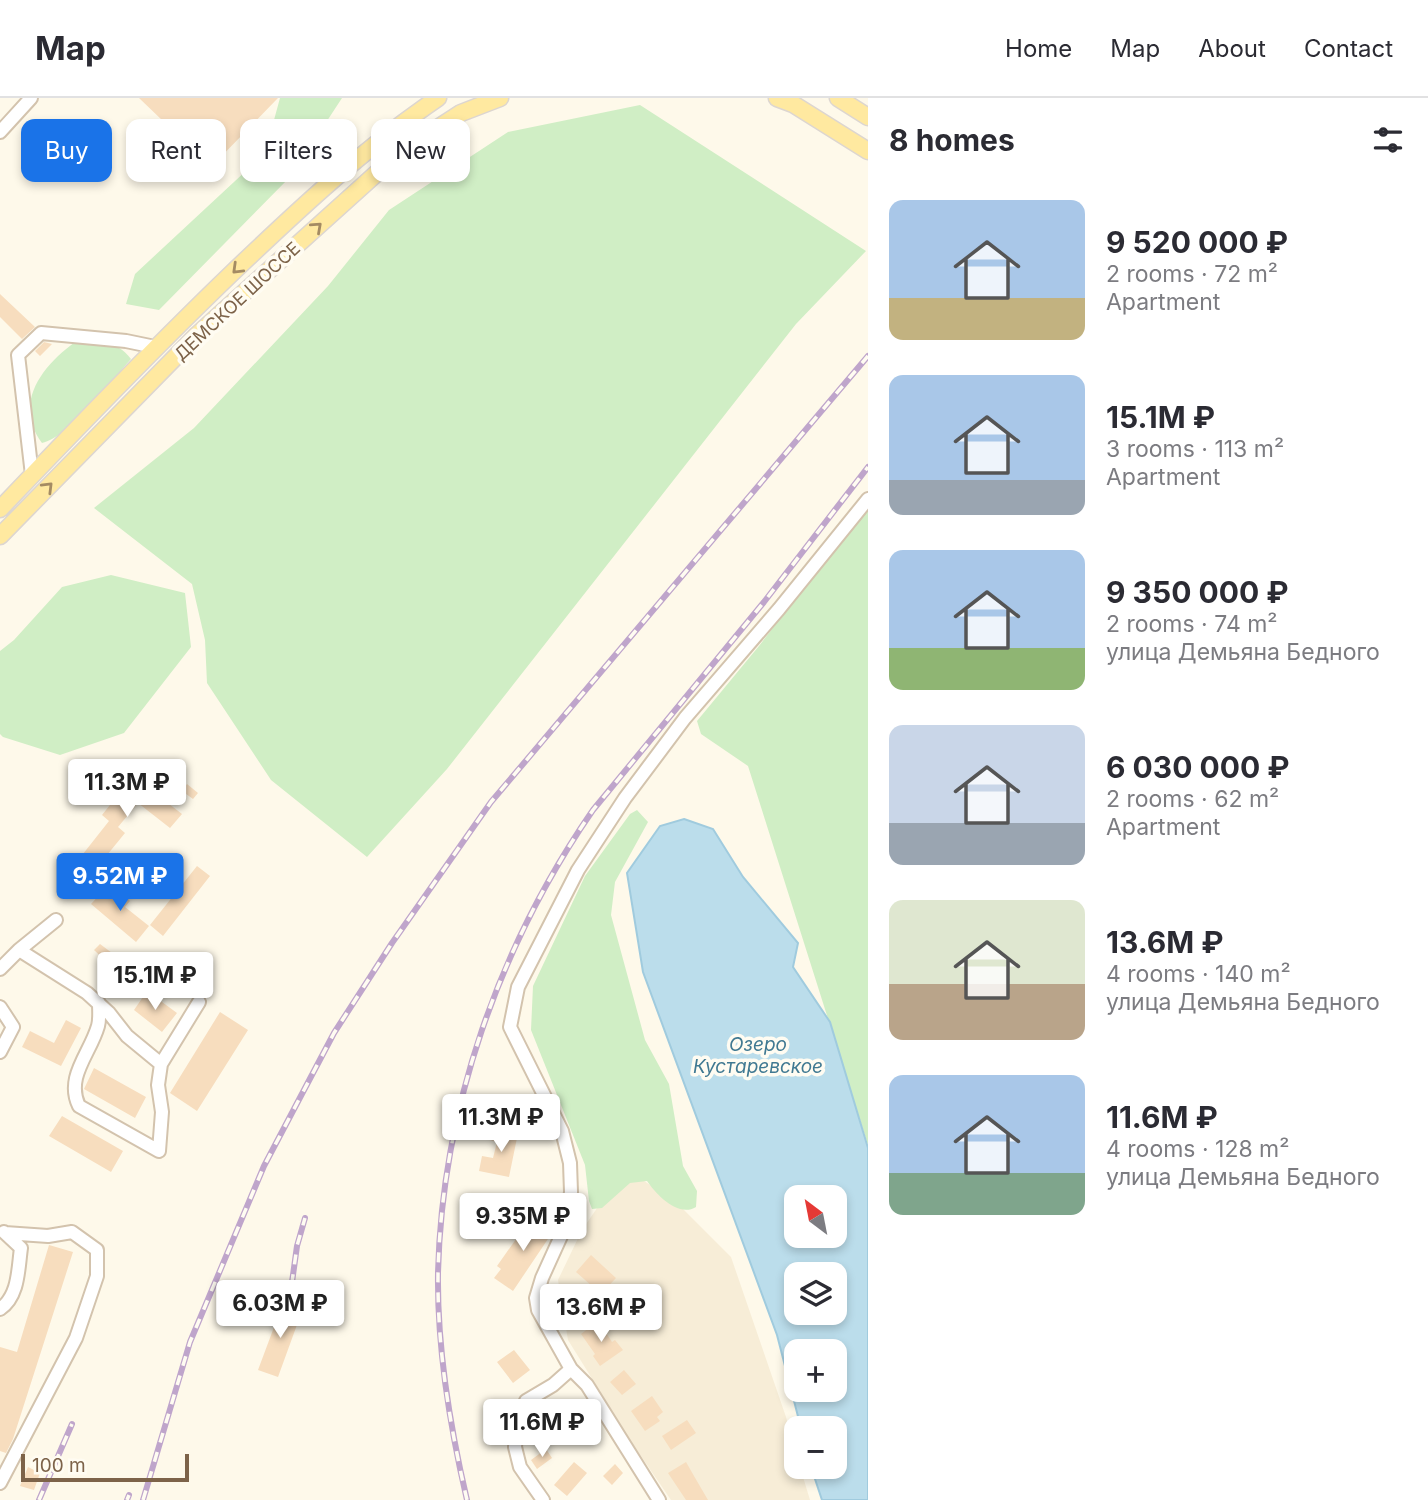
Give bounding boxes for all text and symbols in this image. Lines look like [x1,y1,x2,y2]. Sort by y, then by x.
text: Map [35,28,106,68]
text: Home [1005,34,1072,63]
text: Map [1110,34,1160,63]
text: About [1198,34,1266,63]
text: Contact [1304,34,1393,63]
chip: Buy [21,119,112,182]
chip: Rent [126,119,226,182]
chip: Filters [240,119,357,182]
chip: New [371,119,470,182]
icon: filters [1369,121,1407,159]
text: 8 homes [889,122,1015,158]
one-way arrow [309,223,322,235]
text: 9 520 000 ₽ [1106,224,1288,260]
icon: home [945,228,1029,312]
street label: ДЕМСКОЕ ШОССЕ [170,237,304,365]
one-way arrow [232,260,245,273]
text: 2 rooms · 72 m² [1106,260,1278,288]
text: Apartment [1106,288,1220,316]
text: 15.1M ₽ [1106,399,1215,435]
icon: home [945,403,1029,487]
text: 3 rooms · 113 m² [1106,435,1284,463]
text: Apartment [1106,463,1220,491]
one-way arrow [39,482,52,495]
text: 9 350 000 ₽ [1106,574,1289,610]
icon: home [945,578,1029,662]
text: 2 rooms · 74 m² [1106,610,1278,638]
text: улица Демьяна Бедного [1106,638,1380,666]
text: 6 030 000 ₽ [1106,749,1290,785]
icon: home [945,753,1029,837]
pin: 11.3M ₽ [62,760,192,819]
text: 11.3M ₽ [84,768,170,796]
text: 2 rooms · 62 m² [1106,785,1279,813]
text: Apartment [1106,813,1220,841]
pin: 9.52M ₽ [55,854,185,913]
text: 9.52M ₽ [73,862,167,890]
text: 13.6M ₽ [1106,924,1224,960]
icon: home [945,928,1029,1012]
pin: 15.1M ₽ [90,953,220,1012]
text: 4 rooms · 140 m² [1106,960,1291,988]
text: 15.1M ₽ [113,961,197,989]
text: улица Демьяна Бедного [1106,988,1380,1016]
water label: Озеро Кустаревское [693,1033,823,1078]
pin: 11.3M ₽ [436,1094,566,1154]
text: 11.6M ₽ [1106,1099,1218,1135]
text: 11.3M ₽ [458,1103,544,1131]
icon: home [945,1103,1029,1187]
text: 4 rooms · 128 m² [1106,1135,1289,1163]
text: улица Демьяна Бедного [1106,1163,1380,1191]
north arrow [784,1185,847,1248]
map controls [784,1185,847,1479]
pin: 9.35M ₽ [458,1194,588,1253]
text: 9.35M ₽ [476,1202,570,1230]
button: layers [784,1262,847,1325]
pin: 6.03M ₽ [215,1280,345,1340]
pin: 13.6M ₽ [536,1284,666,1344]
text: 6.03M ₽ [232,1289,328,1317]
text: 13.6M ₽ [556,1293,646,1321]
button: + [784,1339,847,1402]
pin: 11.6M ₽ [477,1400,607,1459]
text: 11.6M ₽ [499,1408,585,1436]
button: − [784,1416,847,1479]
scale bar [21,1451,189,1483]
text: 100 m [32,1454,86,1477]

